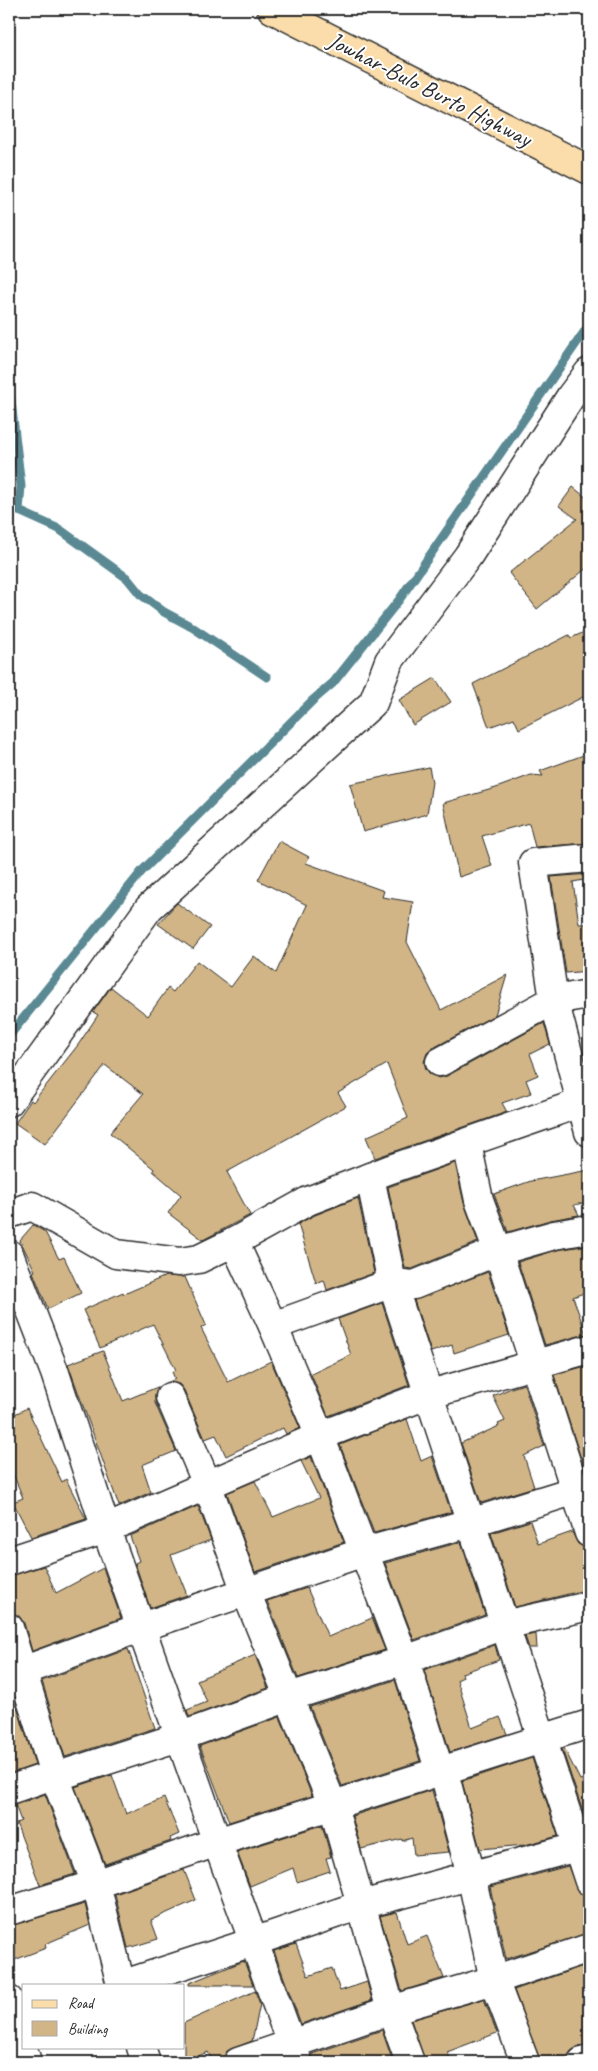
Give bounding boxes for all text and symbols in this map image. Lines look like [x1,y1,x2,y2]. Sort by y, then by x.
street label: Jowhar-Bulo Burto Highway [322,24,538,154]
legend [22,1984,185,2048]
text: Road [68,1994,95,2013]
text: Building [68,2020,108,2039]

